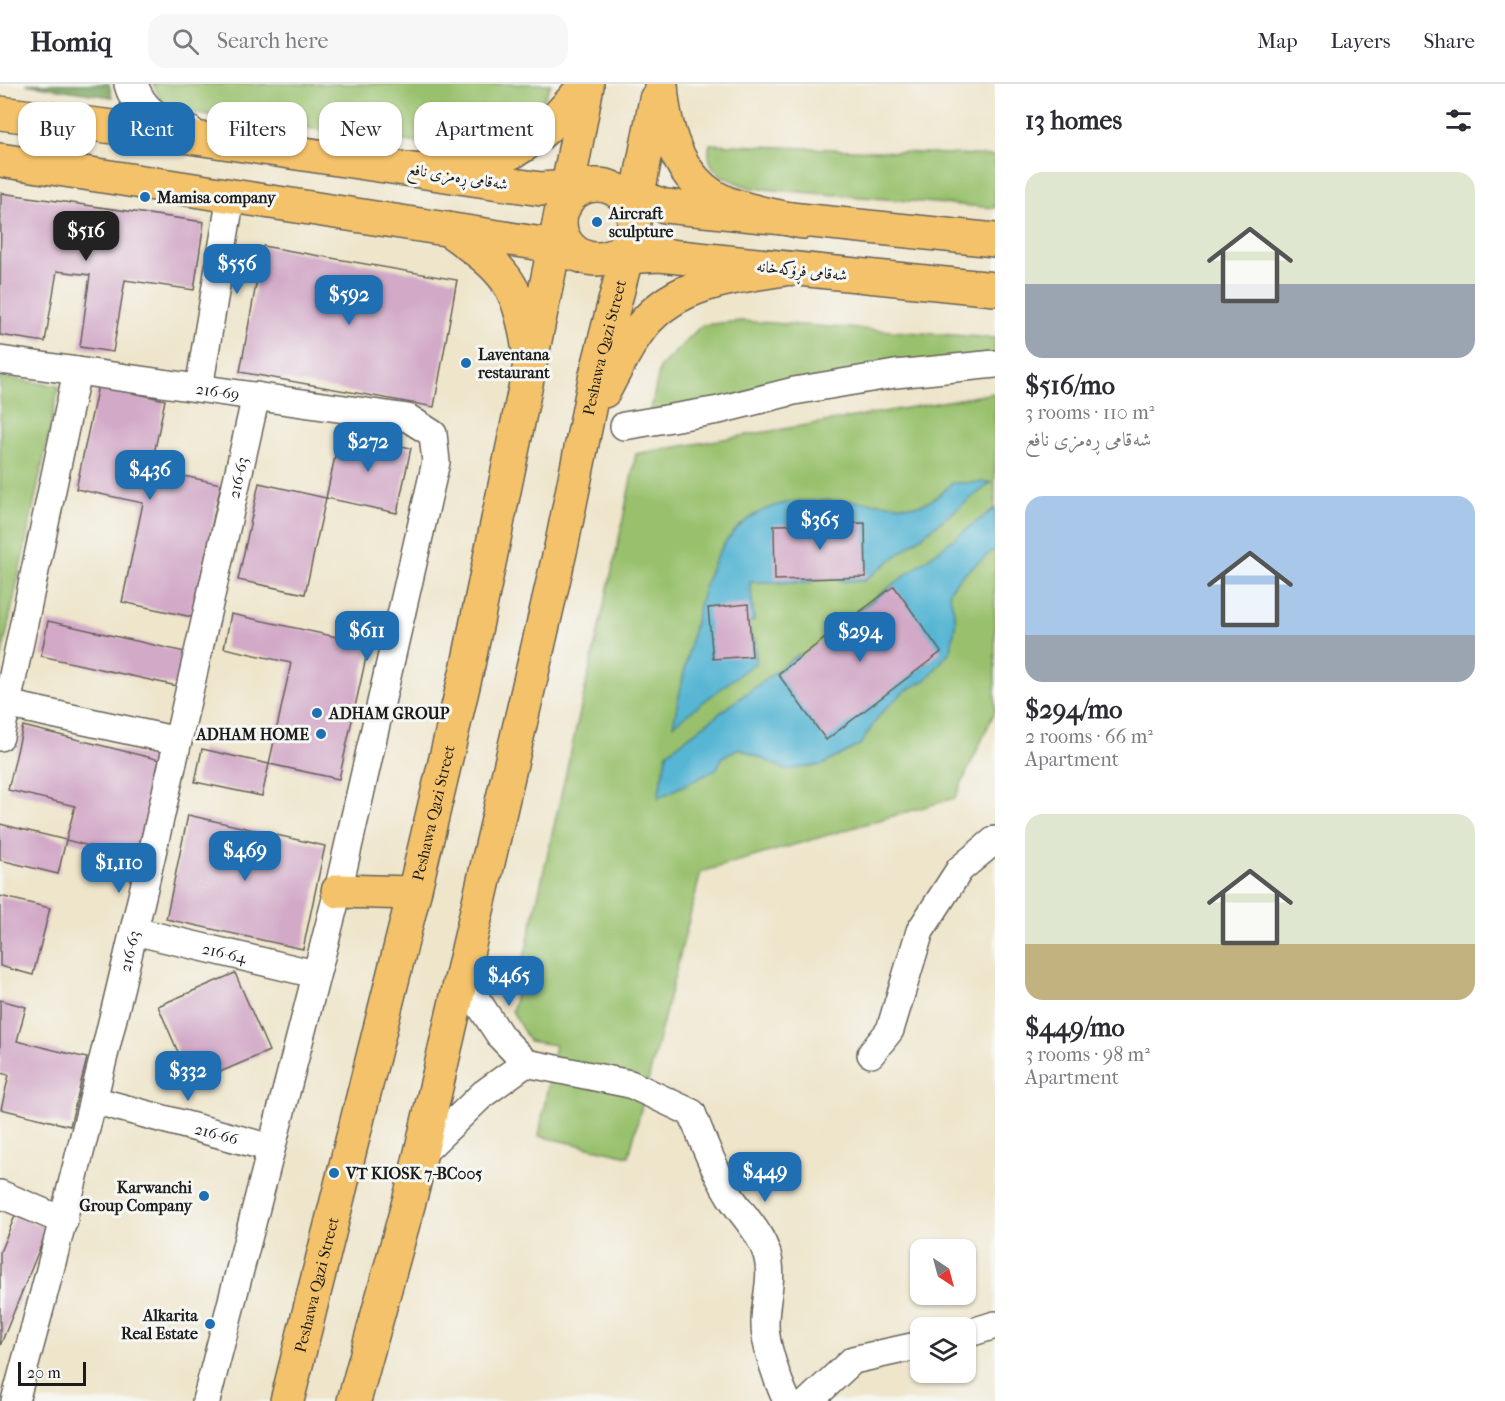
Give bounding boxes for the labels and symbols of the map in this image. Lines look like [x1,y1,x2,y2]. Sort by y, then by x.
street label: شەقامی ڕەمزی نافع [406,159,509,200]
place label: Mamisa company [156,188,277,208]
marker: Mamisa company [138,190,152,204]
place label: Aircraft sculpture [608,204,674,242]
pin: $516 [50,211,122,262]
marker: Aircraft sculpture [590,215,604,229]
pin: $556 [201,244,273,295]
street label: شەقامی فڕۆکەخانە [755,256,848,290]
pin: $592 [313,275,385,326]
street label: Peshawa Qazi Street [579,277,630,417]
place label: Laventana restaurant [477,345,550,382]
marker: Laventana restaurant [459,356,473,370]
street label: 216-69 [195,379,241,404]
pin: $272 [332,422,404,473]
pin: $436 [114,450,186,501]
street label: 216-63 [224,455,252,500]
pin: $365 [784,500,856,551]
pin: $611 [331,611,403,662]
pin: $294 [824,612,896,663]
place label: ADHAM GROUP [328,704,450,723]
marker: ADHAM GROUP [310,706,324,720]
place label: ADHAM HOME [195,725,309,744]
marker: ADHAM HOME [314,727,328,741]
street label: Peshawa Qazi Street [408,743,459,883]
pin: $469 [209,831,281,882]
pin: $1,110 [70,843,168,894]
street label: 216-63 [115,929,144,974]
street label: 216-64 [200,939,249,968]
pin: $465 [473,956,545,1007]
pin: $332 [152,1051,224,1102]
street label: 216-66 [193,1119,241,1149]
pin: $449 [729,1152,801,1203]
place label: VT KIOSK 7-BC005 [345,1164,482,1183]
marker: VT KIOSK 7-BC005 [327,1166,341,1180]
place label: Karwanchi Group Company [79,1178,193,1216]
marker: Karwanchi Group Company [197,1189,211,1203]
street label: Peshawa Qazi Street [291,1215,343,1354]
north arrow [910,1239,976,1305]
place label: Alkarita Real Estate [121,1306,199,1343]
marker: Alkarita Real Estate [203,1317,217,1331]
scale bar [18,1359,86,1386]

